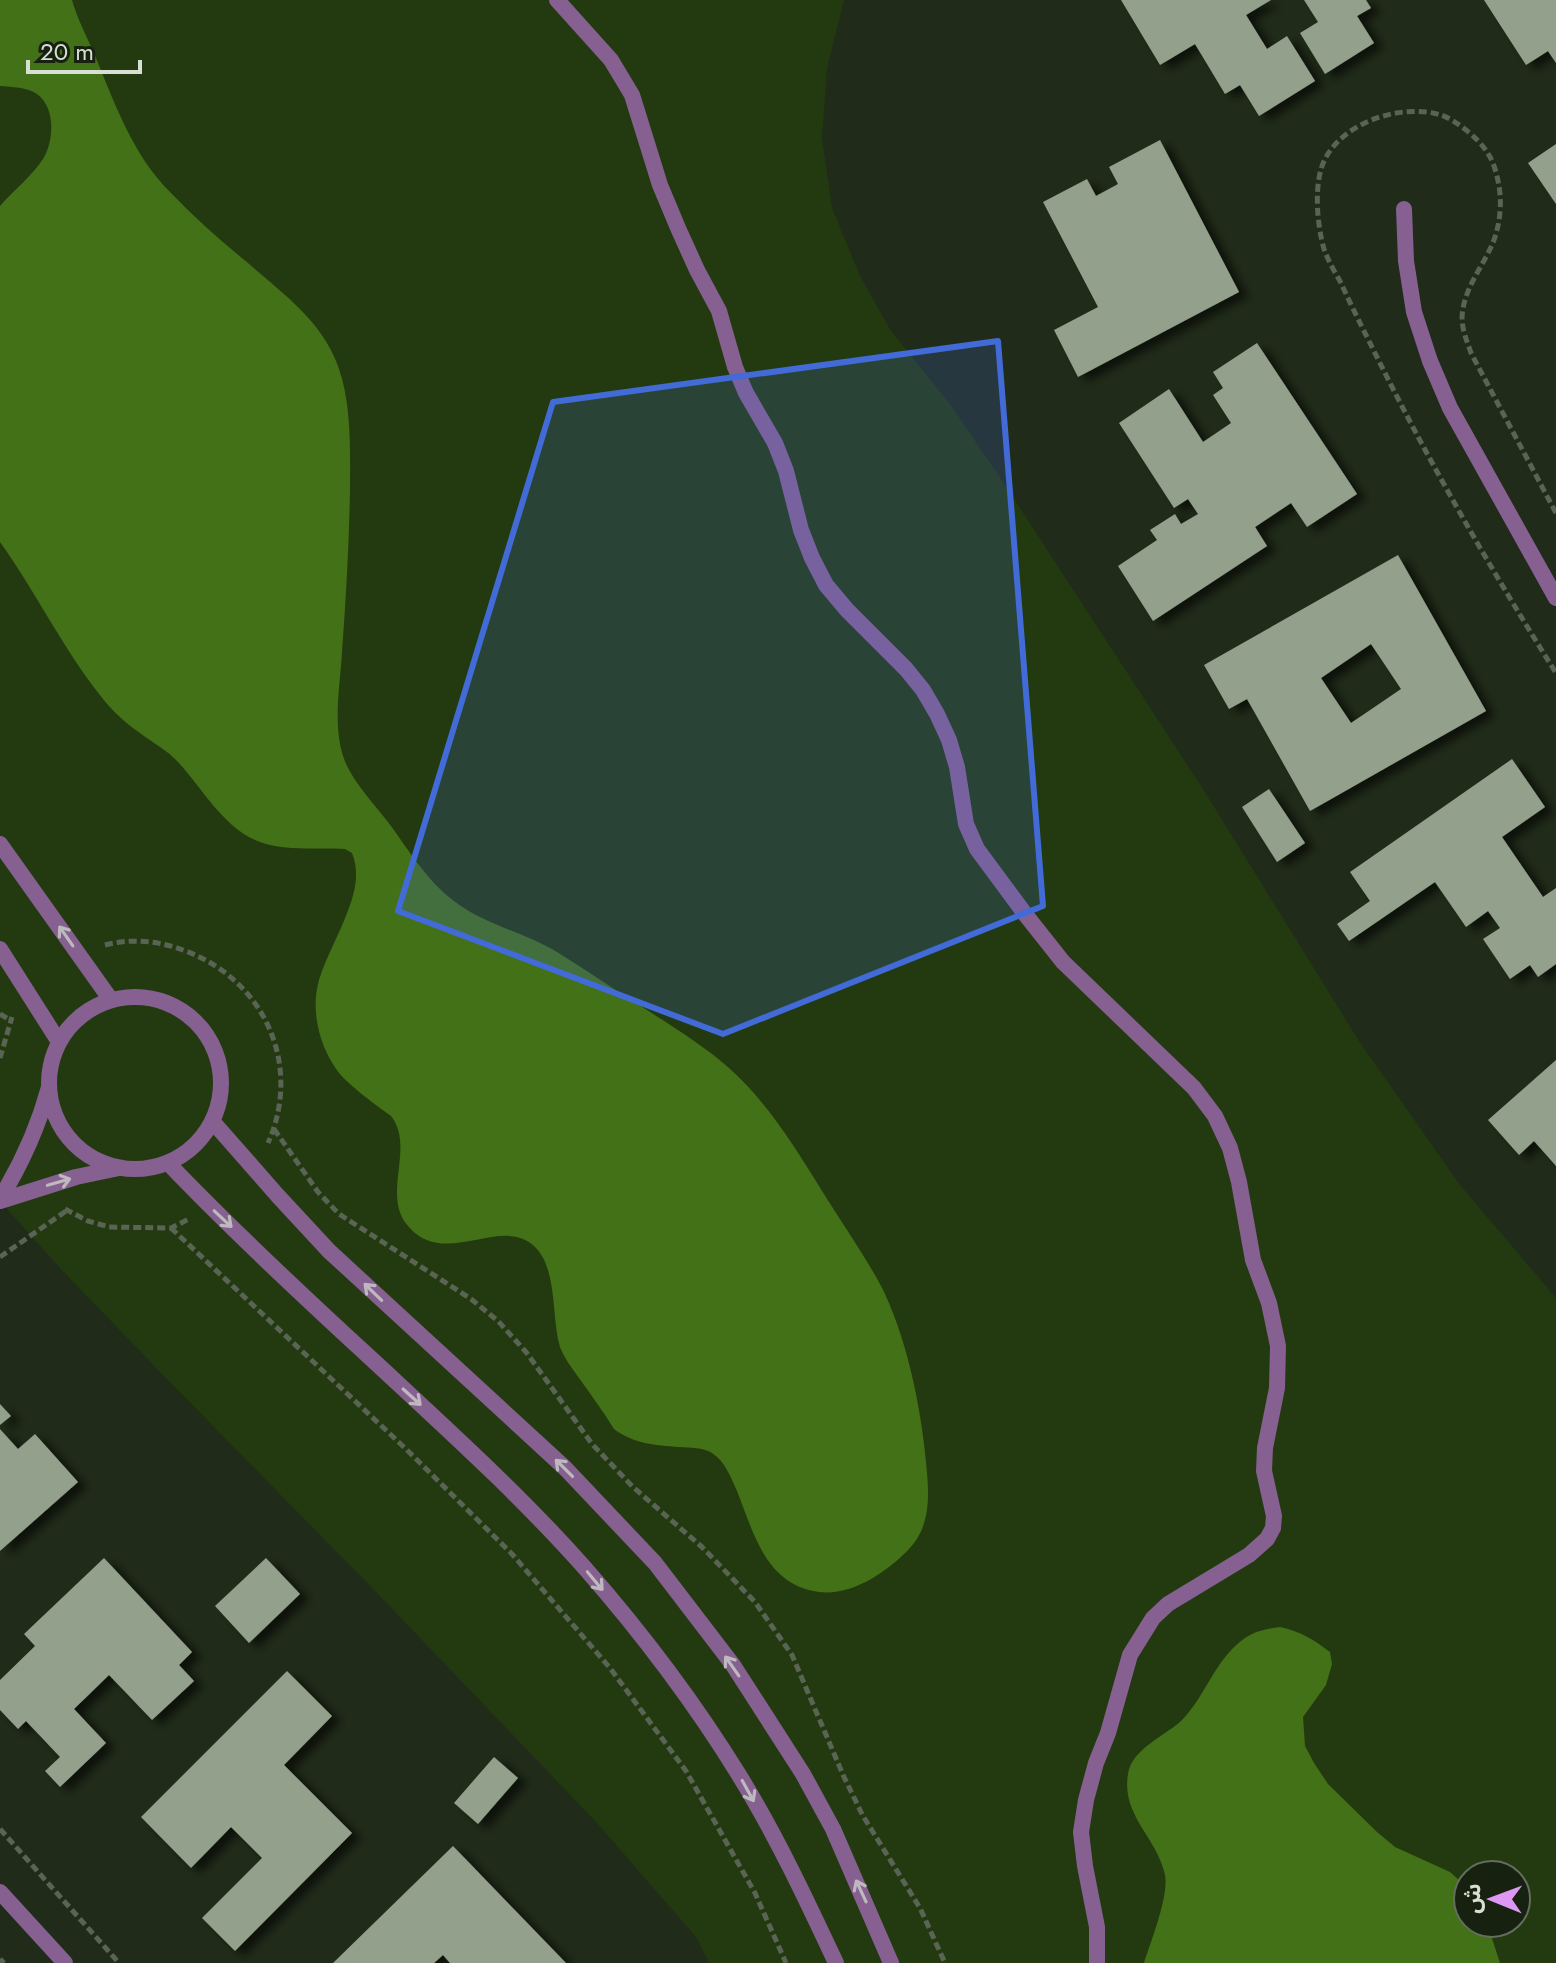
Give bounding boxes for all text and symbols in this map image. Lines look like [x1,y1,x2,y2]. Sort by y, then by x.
scale bar [28,24,140,74]
text: 20 m [40,34,94,69]
one-way arrow [57,926,74,948]
one-way arrow [46,1174,71,1188]
one-way arrow [213,1209,233,1228]
one-way arrow [363,1283,383,1302]
one-way arrow [402,1387,422,1405]
one-way arrow [555,1458,574,1478]
one-way arrow [586,1570,604,1591]
one-way arrow [724,1655,740,1677]
one-way arrow [740,1779,756,1802]
north arrow [1452,1859,1532,1939]
one-way arrow [853,1879,868,1903]
text: ش [1456,1883,1488,1914]

